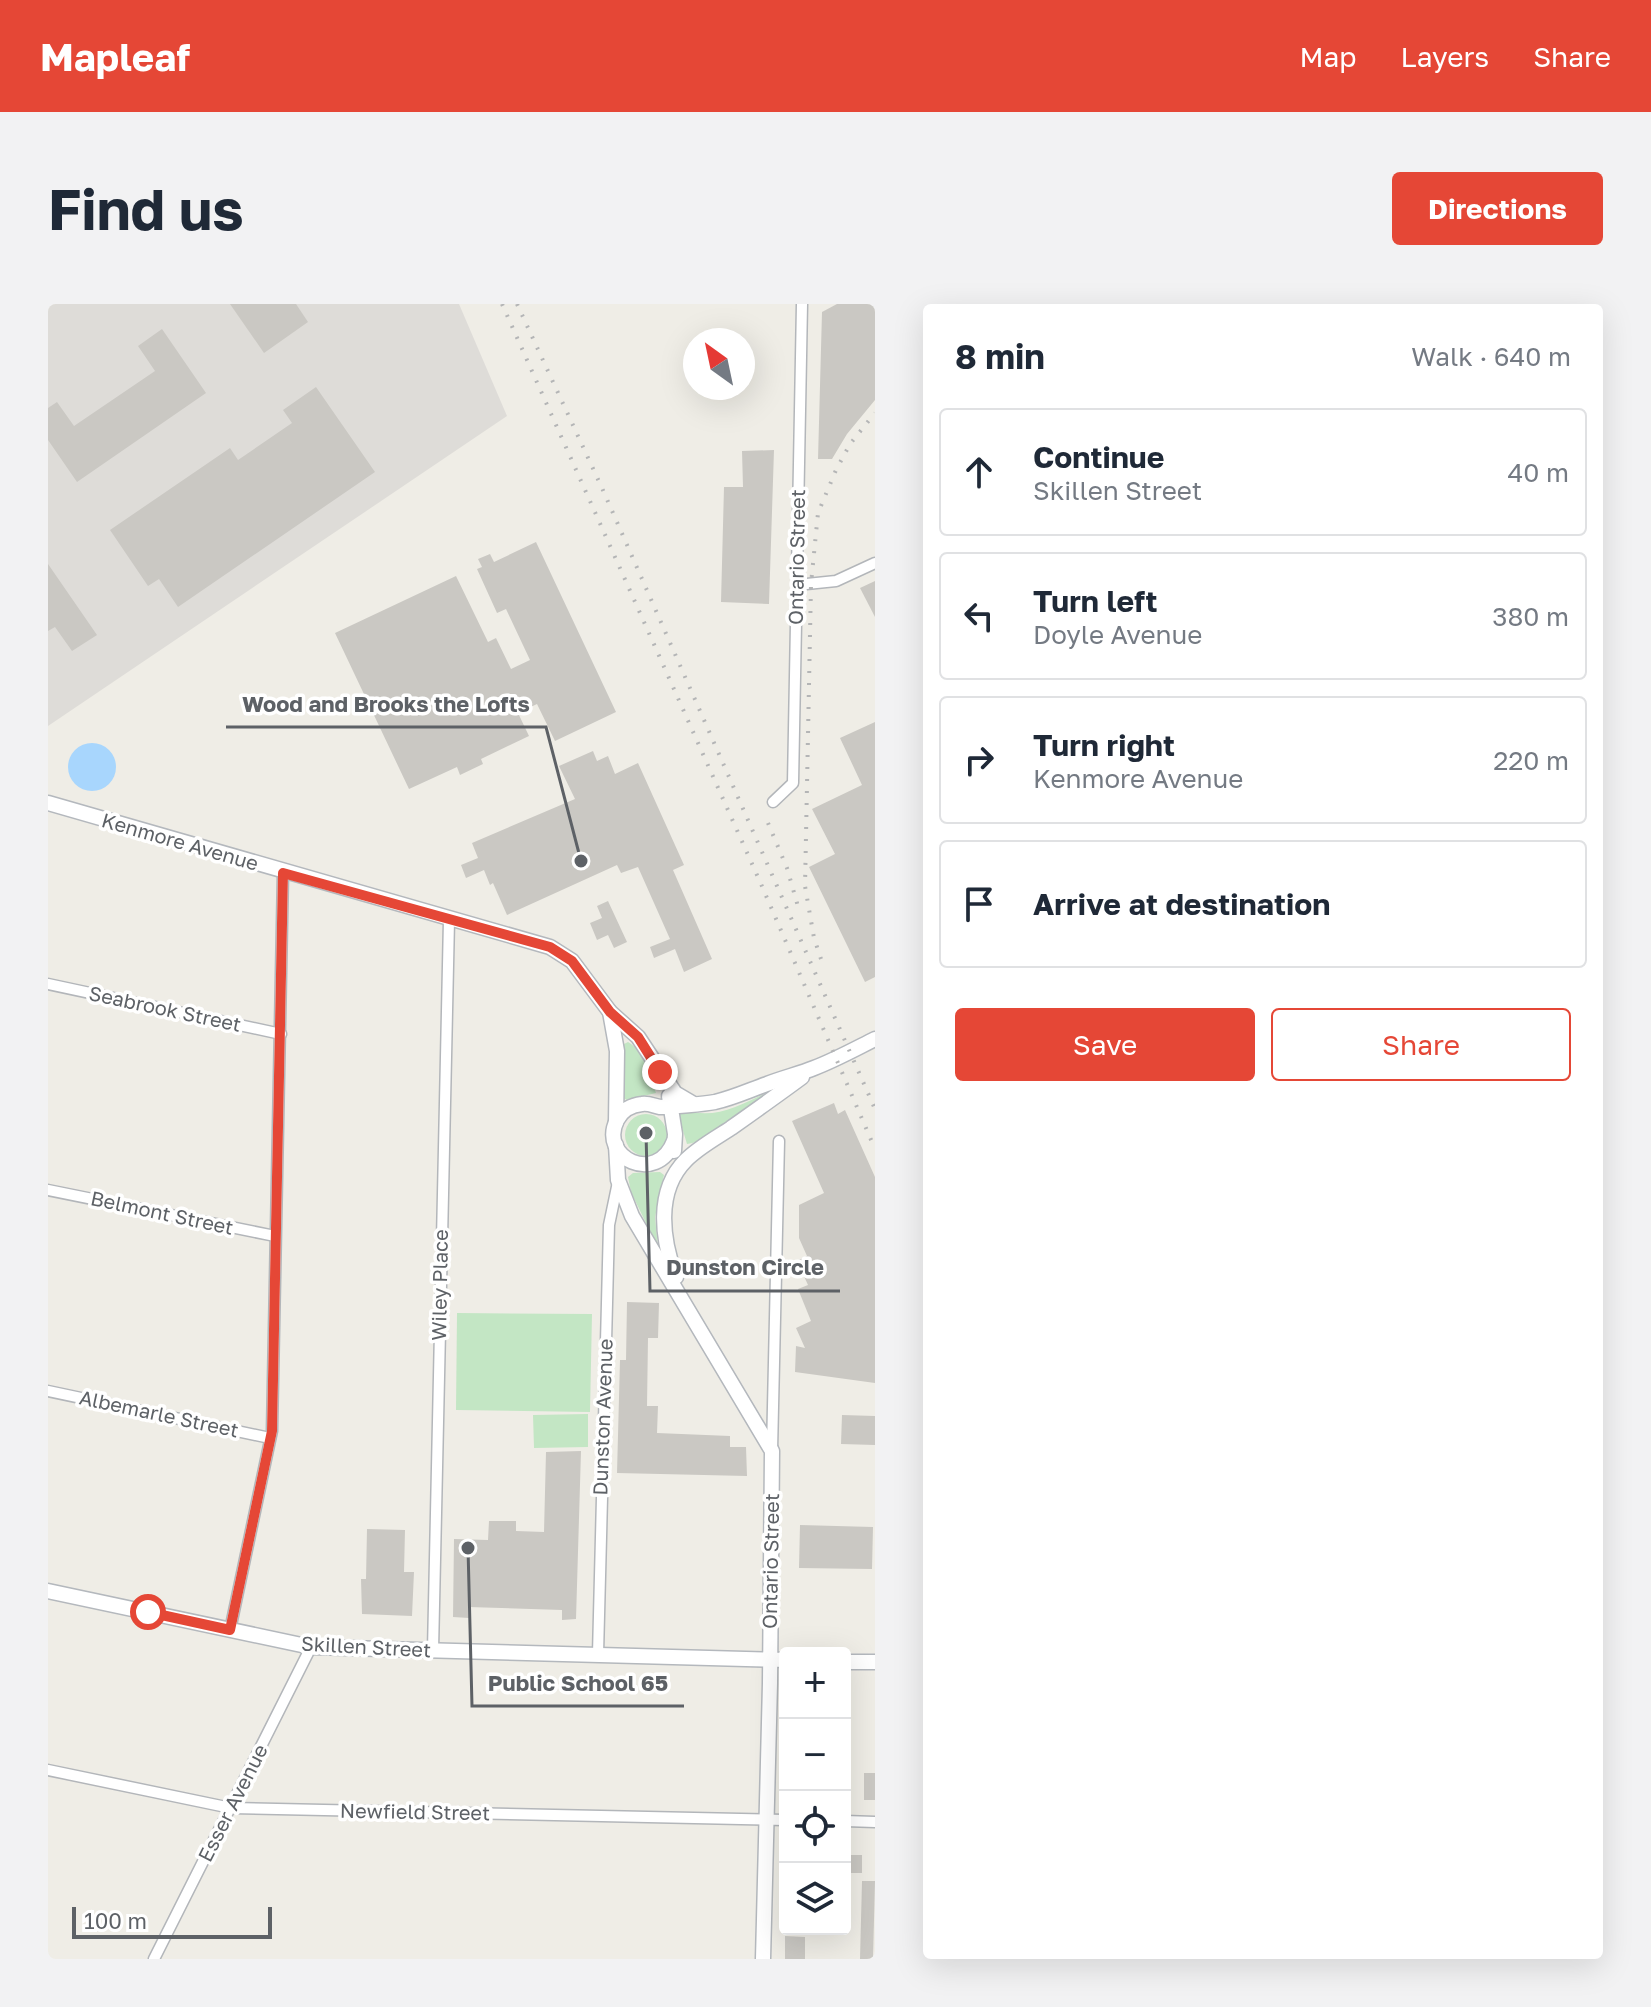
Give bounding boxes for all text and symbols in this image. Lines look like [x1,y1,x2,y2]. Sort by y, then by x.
text: Mapleaf [40,34,190,79]
text: Map [1299,40,1357,73]
text: Layers [1401,40,1489,73]
text: Share [1533,40,1611,73]
button: Directions [1392,172,1603,245]
text: Find us [48,175,244,242]
north arrow [683,328,755,400]
text: 8 min [955,336,1045,376]
text: Walk · 640 m [1411,341,1571,372]
text: Continue [1033,439,1164,475]
icon: ahead [957,450,1001,494]
text: 40 m [1508,457,1569,488]
text: Skillen Street [1033,475,1202,506]
street label: Ontario Street [783,489,809,625]
text: Turn left [1033,583,1158,619]
icon: left [957,594,1001,638]
text: 380 m [1492,601,1569,632]
text: Doyle Avenue [1033,619,1202,650]
callout: Wood and Brooks the Lofts [226,681,546,727]
text: Wood and Brooks the Lofts [242,690,530,717]
text: Turn right [1033,727,1175,763]
icon: right [957,738,1001,782]
text: 220 m [1493,745,1569,776]
text: Kenmore Avenue [1033,763,1243,794]
street label: Kenmore Avenue [99,807,261,875]
icon: arrive [957,882,1001,926]
text: Arrive at destination [1033,886,1330,922]
street label: Seabrook Street [87,980,244,1036]
button: Save [955,1008,1255,1081]
button: Share [1271,1008,1571,1081]
route end [642,1054,678,1090]
street label: Belmont Street [89,1185,236,1239]
street label: Wiley Place [426,1229,452,1341]
callout: Dunston Circle [650,1245,840,1291]
text: Dunston Circle [666,1253,824,1280]
street label: Dunston Avenue [587,1338,617,1496]
street label: Albemarle Street [77,1384,241,1442]
street label: Ontario Street [757,1493,783,1629]
route start [130,1594,166,1630]
street label: Skillen Street [300,1631,432,1661]
map controls [779,1647,851,1935]
button: + [779,1647,851,1719]
callout: Public School 65 [472,1660,684,1706]
text: Public School 65 [488,1669,668,1696]
button: − [779,1719,851,1791]
street label: Esser Avenue [192,1740,272,1865]
button: locate [779,1791,851,1863]
street label: Newfield Street [340,1798,490,1824]
button: layers [779,1863,851,1935]
scale bar [72,1903,272,1939]
text: 100 m [84,1907,147,1934]

